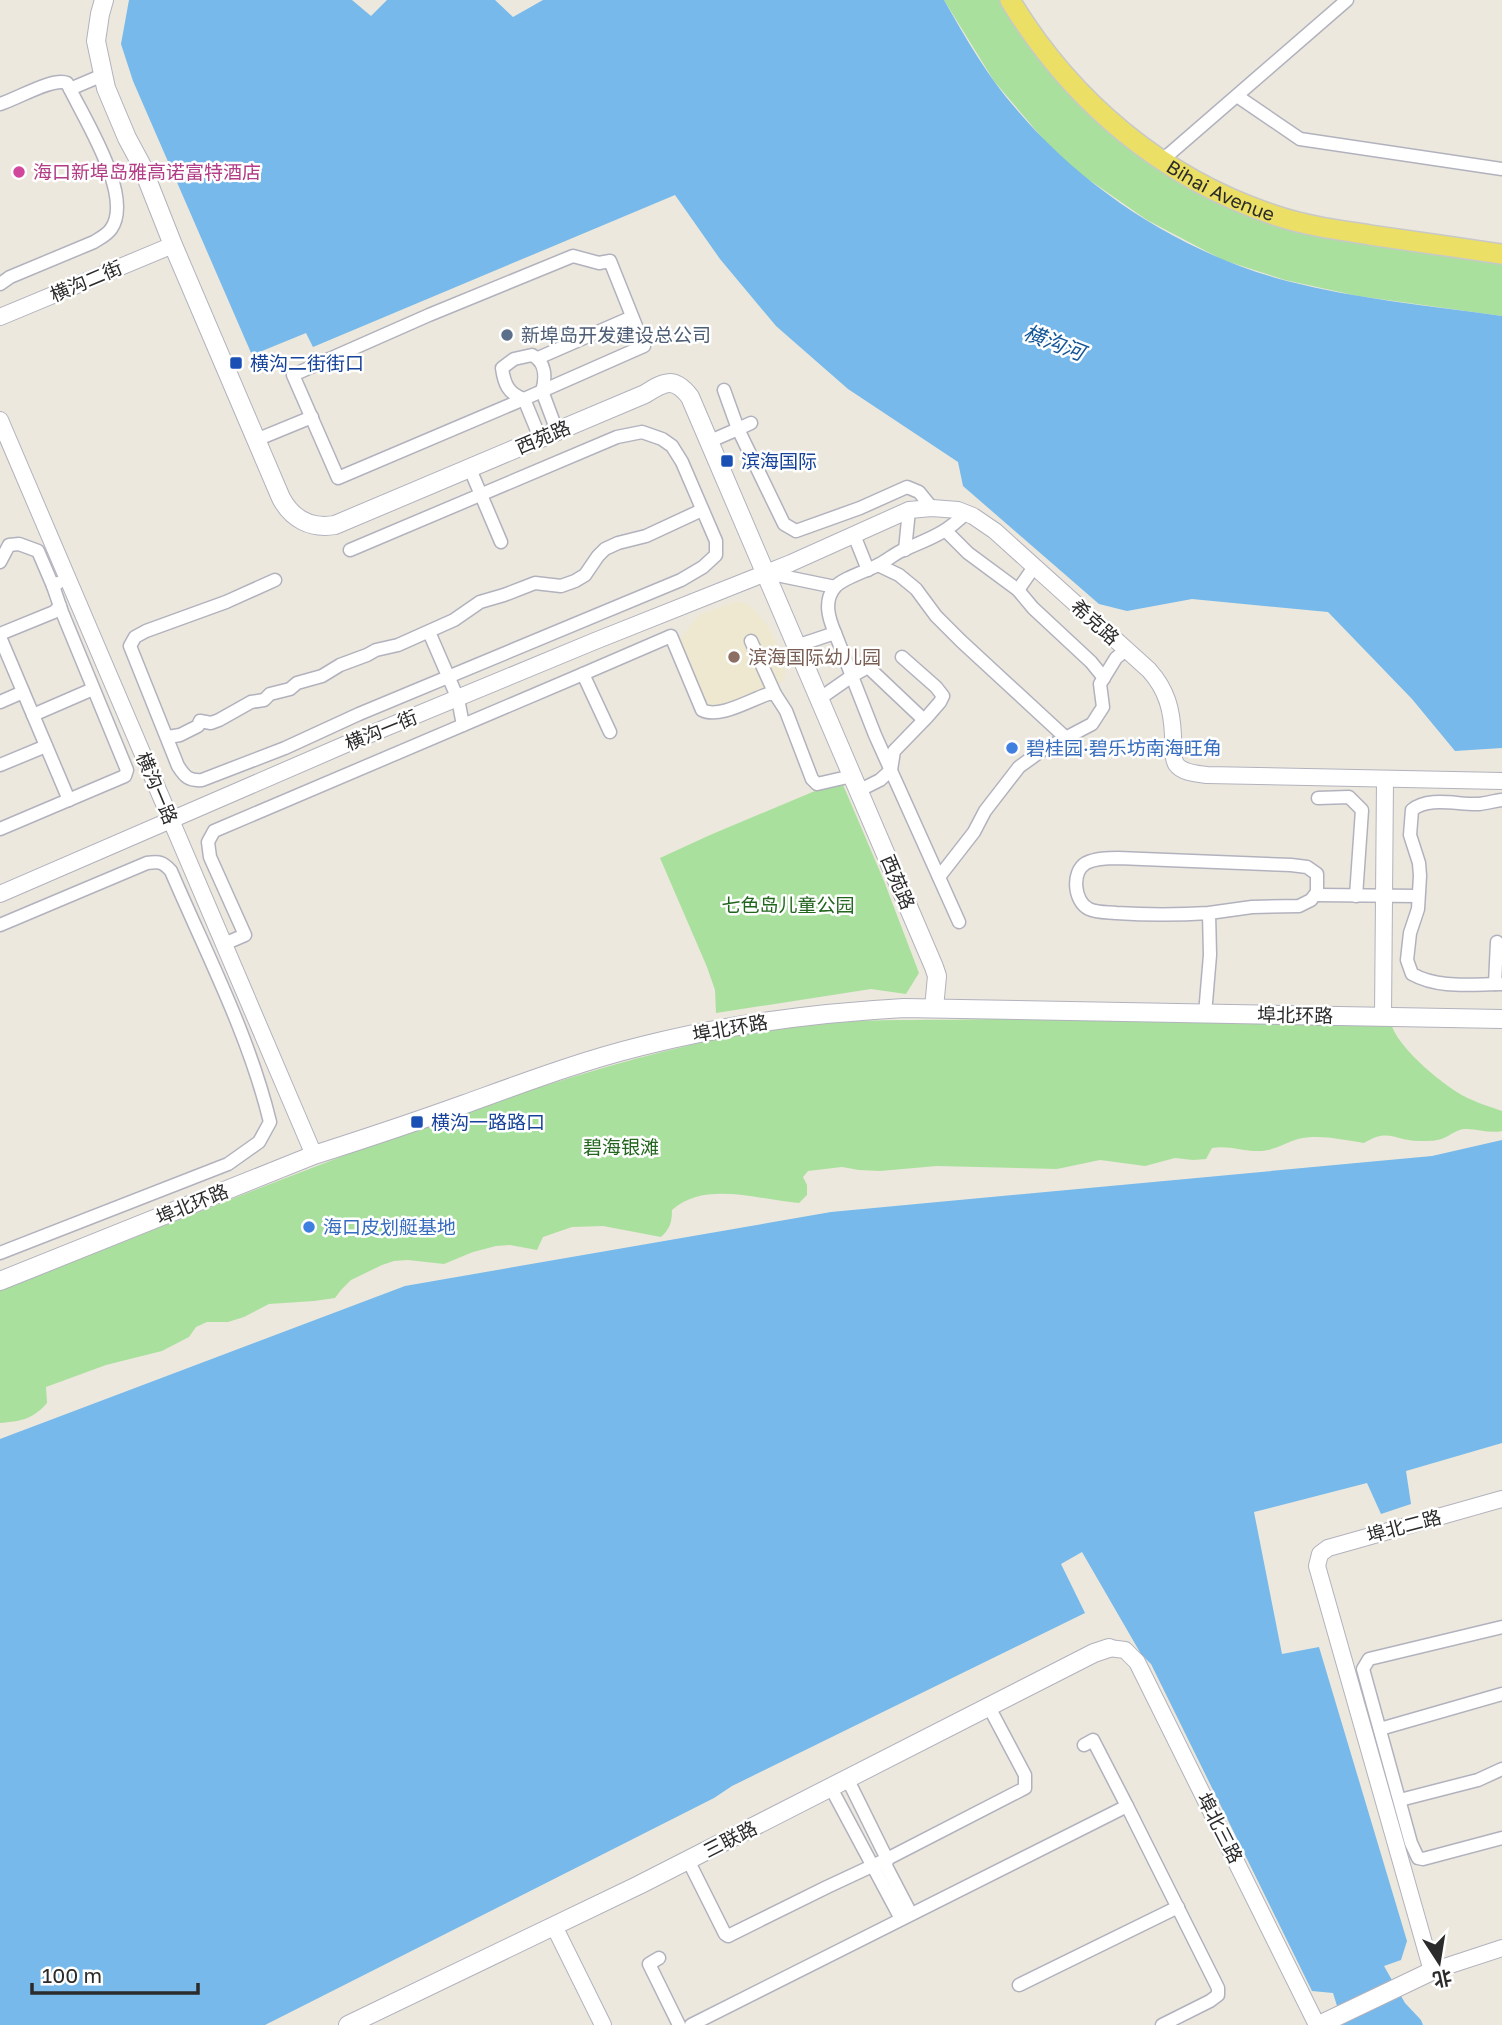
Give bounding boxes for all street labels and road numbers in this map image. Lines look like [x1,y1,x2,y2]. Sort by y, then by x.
street label: Bihai Avenue [1163,154,1278,225]
street label: 横沟二街 [46,255,125,306]
street label: 西苑路 [512,415,574,458]
street label: 希克路 [1066,594,1124,649]
street label: 横沟一街 [341,705,420,754]
street label: 横沟一路 [132,748,183,827]
street label: 西苑路 [877,851,920,913]
street label: 埠北环路 [1257,1002,1333,1027]
street label: 埠北环路 [690,1010,769,1045]
street label: 埠北环路 [152,1179,231,1228]
street label: 埠北二路 [1364,1505,1444,1546]
street label: 埠北三路 [1193,1789,1248,1867]
street label: 三联路 [699,1815,760,1862]

